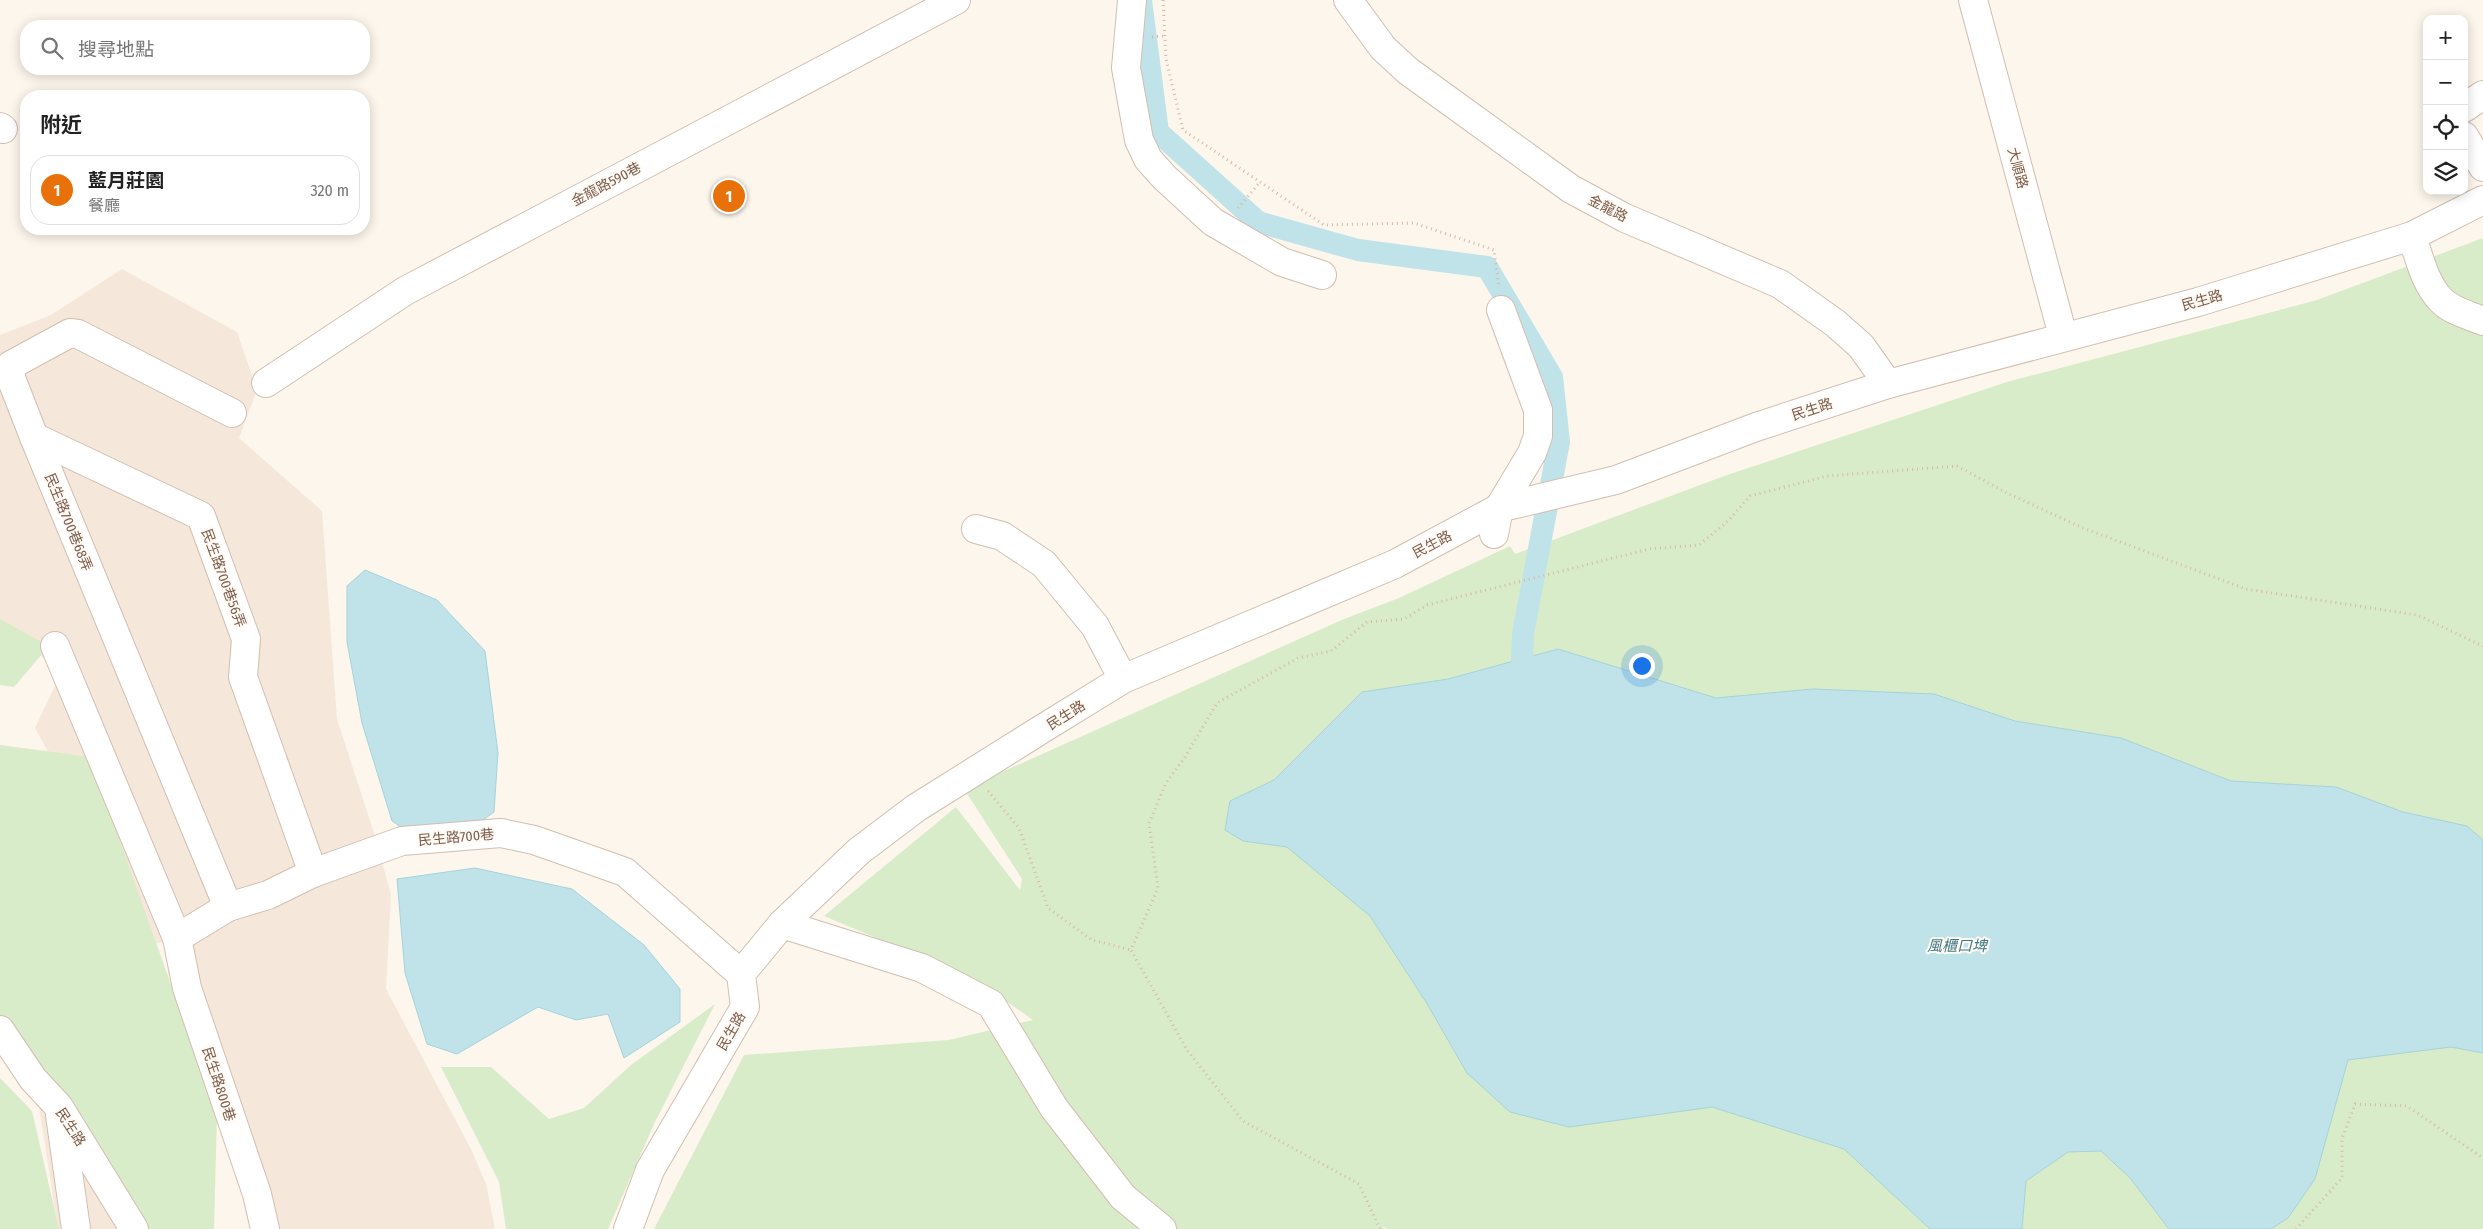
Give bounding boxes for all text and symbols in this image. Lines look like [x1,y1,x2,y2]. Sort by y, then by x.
map controls [2423,15,2468,195]
button: + [2423,15,2468,60]
search box [20,20,370,75]
icon: search [38,34,66,62]
text: 搜尋地點 [78,38,154,61]
button: − [2423,60,2468,105]
button: locate [2423,105,2468,150]
text: 附近 [40,112,82,138]
street label: 大順路 [2004,146,2031,191]
button: layers [2423,150,2468,195]
street label: 金龍路590巷 [569,159,644,210]
text: 藍月莊園 [88,169,164,192]
pin: 1 [713,177,745,215]
text: 1 [54,181,60,200]
text: 320 m [310,181,349,200]
street label: 金龍路 [1585,191,1630,226]
text: 餐廳 [88,196,120,215]
street label: 民生路 [2180,287,2225,314]
street label: 民生路 [1790,395,1835,424]
street label: 民生路700巷68弄 [41,471,96,574]
street label: 民生路700巷56弄 [198,527,249,630]
street label: 民生路 [1410,527,1455,562]
your location [1629,653,1655,679]
street label: 民生路 [1044,697,1089,734]
street label: 民生路700巷 [417,826,495,849]
water label: 風櫃口埤 [1927,937,1989,955]
street label: 民生路 [714,1009,749,1054]
street label: 民生路800巷 [198,1045,239,1124]
street label: 民生路 [52,1105,89,1150]

